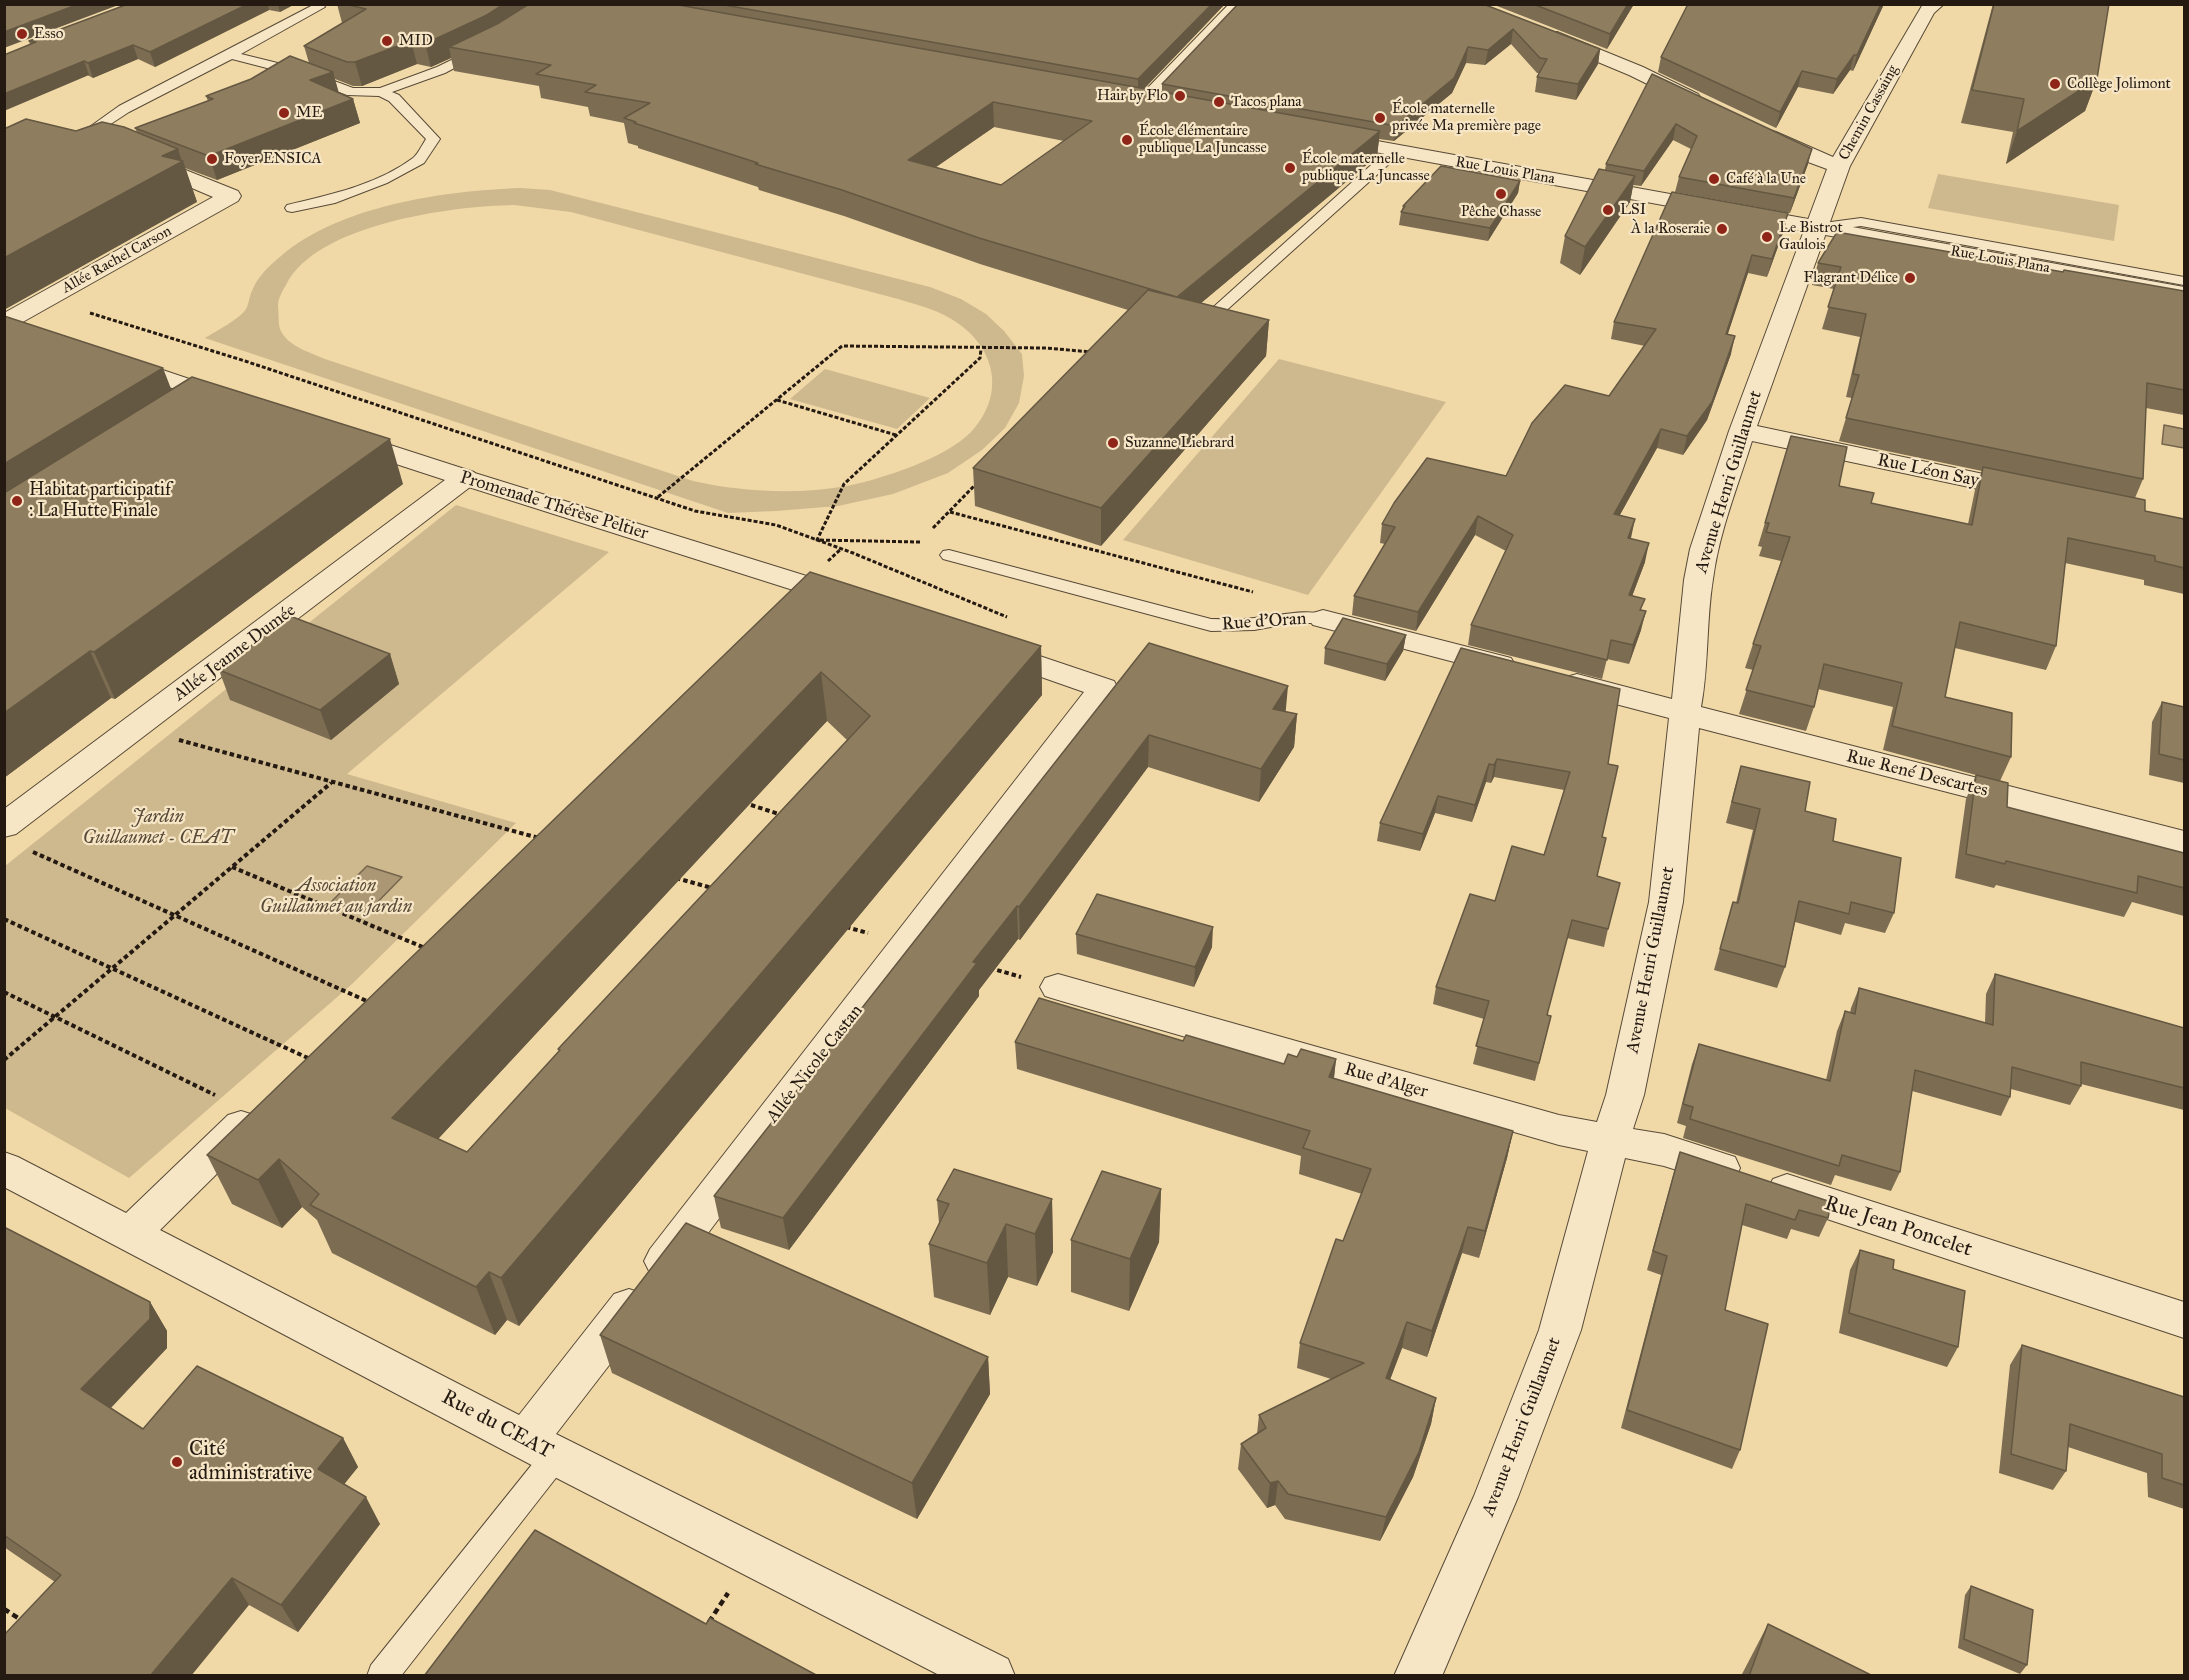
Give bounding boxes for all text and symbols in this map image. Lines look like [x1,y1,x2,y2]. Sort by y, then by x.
place label: Esso [34,25,63,43]
marker: Esso [15,27,29,41]
place label: MID [399,32,433,50]
marker: MID [380,34,394,48]
street label: Chemin Cassaing [1835,62,1903,164]
place label: Collège Jolimont [2067,75,2171,93]
marker: Collège Jolimont [2048,77,2062,91]
place label: Hair by Flo [1097,87,1168,105]
marker: Hair by Flo [1173,89,1187,103]
place label: Tacos plana [1231,93,1302,111]
marker: Tacos plana [1212,95,1226,109]
place label: École maternelle privée Ma première page [1392,100,1541,135]
place label: ME [296,104,322,122]
marker: ME [277,106,291,120]
marker: École maternelle privée Ma première page [1373,111,1387,125]
place label: École élémentaire publique La Juncasse [1139,122,1267,157]
marker: École élémentaire publique La Juncasse [1120,133,1134,147]
place label: Foyer ENSICA [224,150,322,168]
place label: École maternelle publique La Juncasse [1302,150,1430,185]
marker: Foyer ENSICA [205,152,219,166]
street label: Rue Louis Plana [1454,153,1556,189]
marker: École maternelle publique La Juncasse [1283,161,1297,175]
place label: Café à la Une [1726,170,1806,188]
marker: Café à la Une [1707,172,1721,186]
marker: Pêche Chasse [1494,187,1508,201]
place label: LSI [1620,201,1646,219]
place label: Pêche Chasse [1461,203,1541,221]
marker: LSI [1601,203,1615,217]
place label: Le Bistrot Gaulois [1779,219,1843,254]
place label: À la Roseraie [1631,220,1710,238]
street label: Allée Rachel Carson [59,222,175,298]
marker: À la Roseraie [1715,222,1729,236]
marker: Le Bistrot Gaulois [1760,230,1774,244]
street label: Rue Louis Plana [1949,242,2051,278]
place label: Flagrant Délice [1803,269,1898,287]
marker: Flagrant Délice [1903,271,1917,285]
street label: Avenue Henri Guillaumet [1691,388,1767,576]
place label: Suzanne Liebrard [1125,434,1234,452]
marker: Suzanne Liebrard [1106,436,1120,450]
street label: Rue Léon Say [1875,450,1981,492]
street label: Promenade Thérèse Peltier [457,467,651,545]
place label: Habitat participatif : La Hutte Finale [29,480,171,522]
marker: Habitat participatif : La Hutte Finale [10,494,24,508]
street label: Allée Jeanne Dumée [170,600,300,706]
street label: Rue d'Oran [1221,608,1307,636]
street label: Rue René Descartes [1844,746,1990,802]
park label: Jardin Guillaumet - CEAT [83,807,233,850]
street label: Avenue Henri Guillaumet [1622,865,1680,1055]
park label: Association Guillaumet au jardin [260,876,412,918]
street label: Allée Nicole Castan [762,1001,868,1127]
street label: Rue d'Alger [1342,1059,1430,1103]
street label: Rue Jean Poncelet [1821,1191,1975,1263]
street label: Avenue Henri Guillaumet [1478,1335,1566,1519]
street label: Rue du CEAT [437,1385,557,1465]
place label: Cité administrative [189,1437,312,1487]
marker: Cité administrative [170,1455,184,1469]

